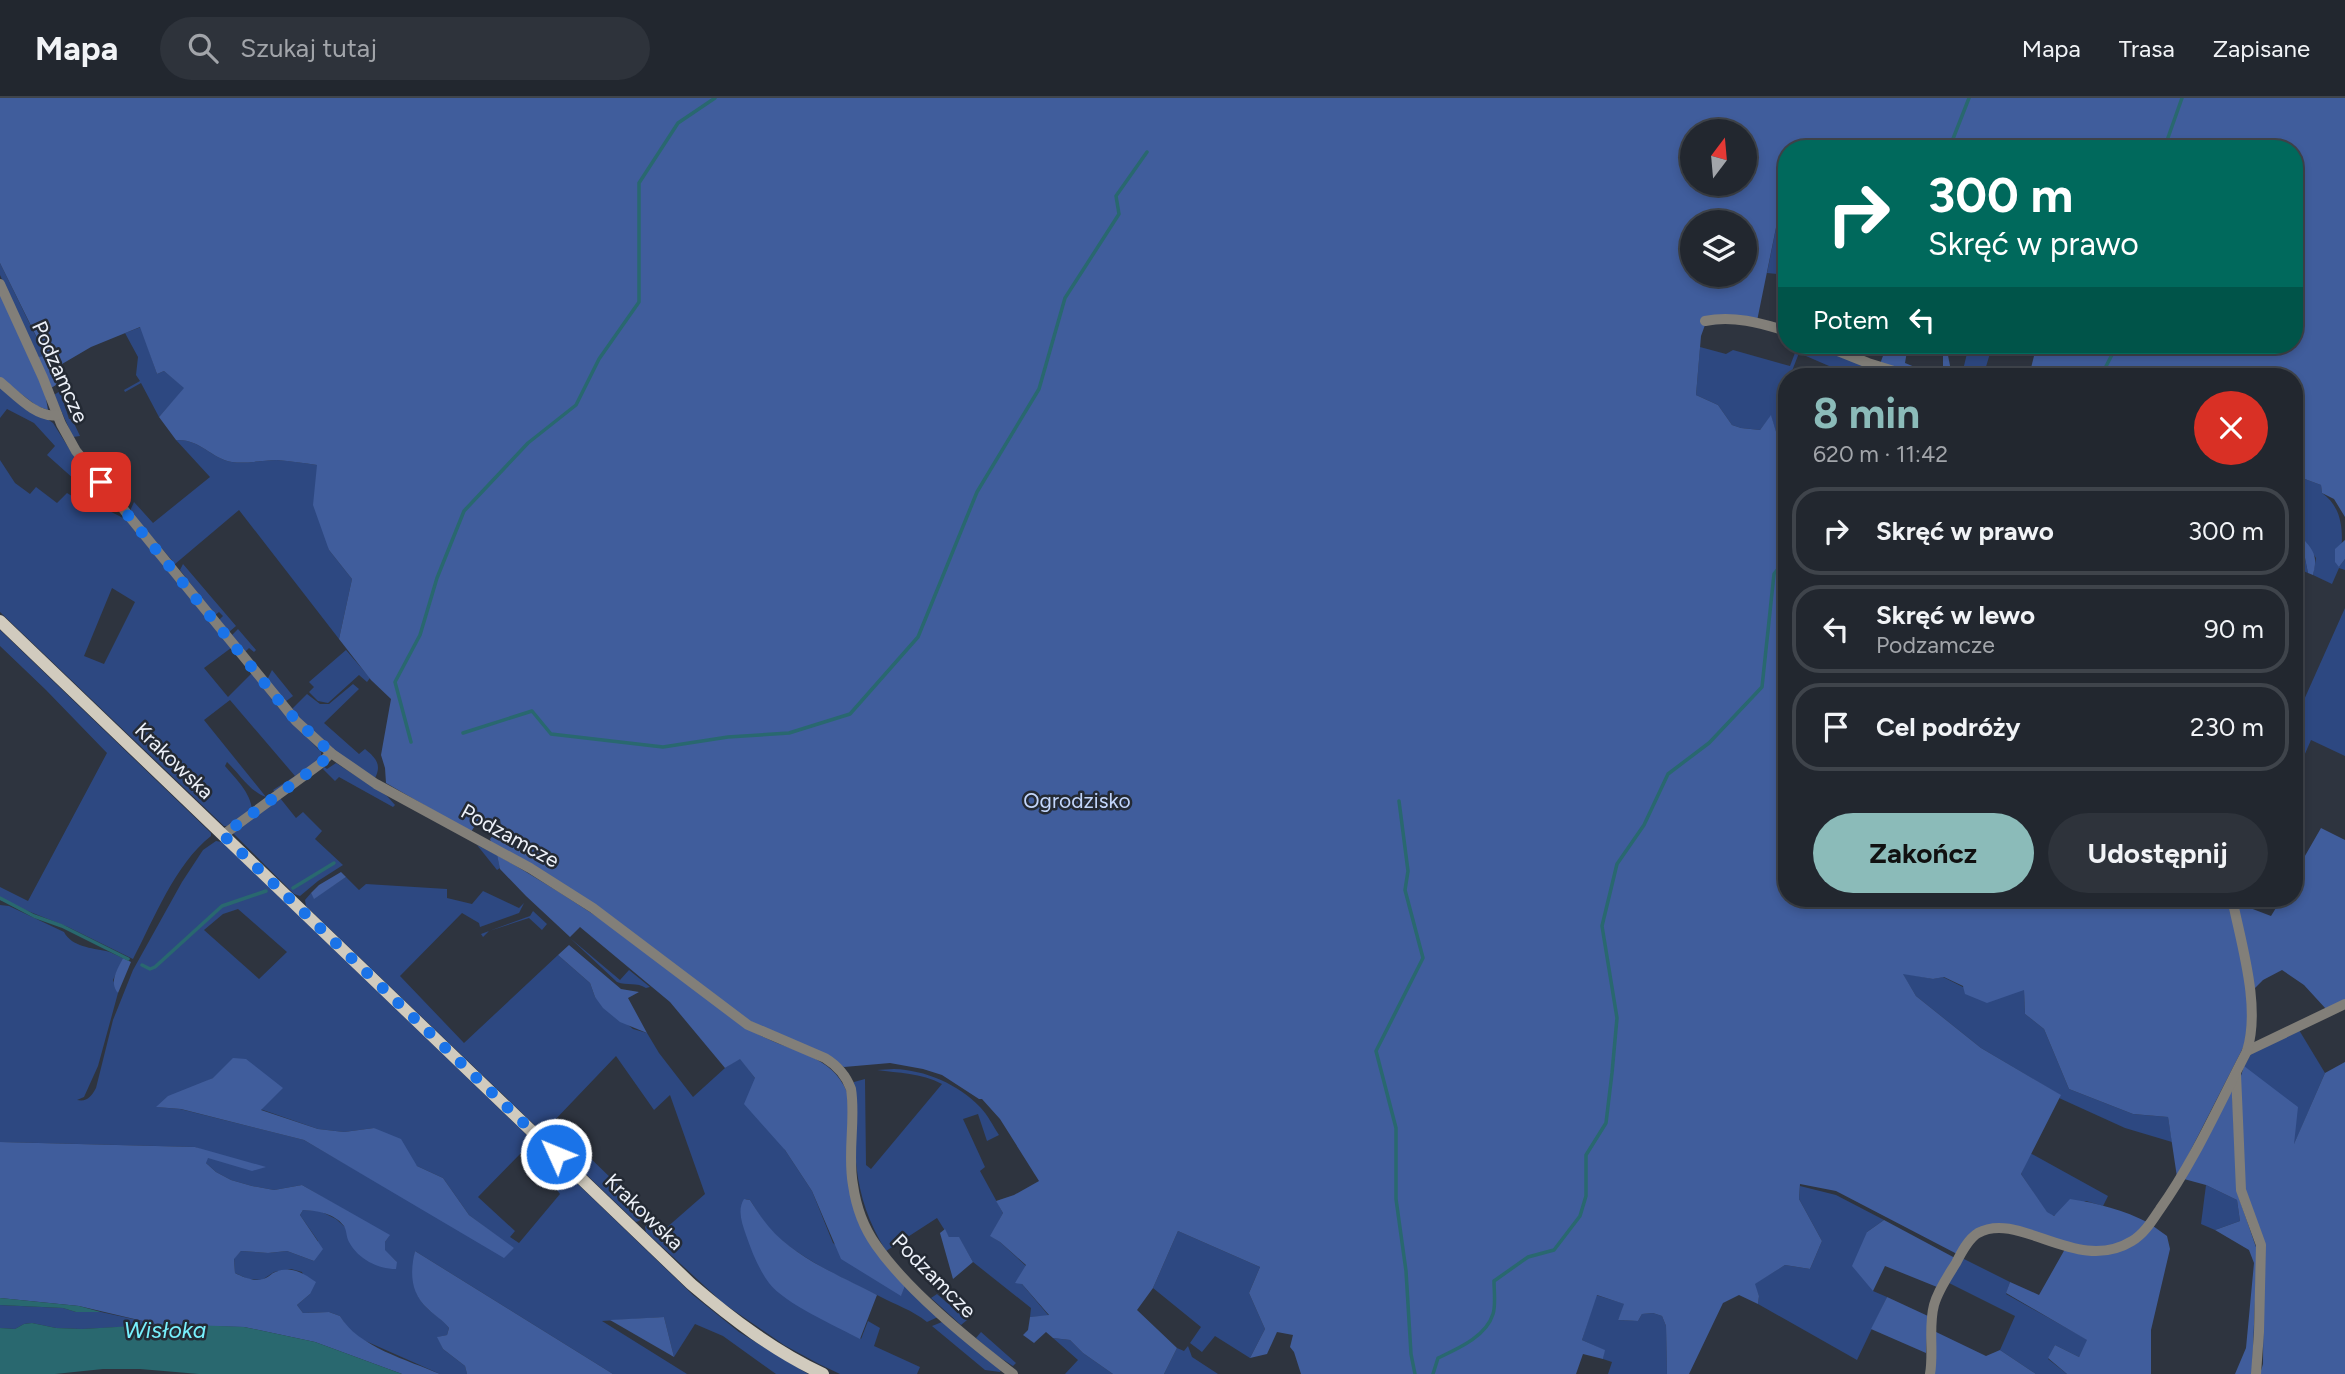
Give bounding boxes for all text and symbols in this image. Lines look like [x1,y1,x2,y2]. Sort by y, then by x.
search box [160,17,650,80]
text: Mapa [35,29,118,68]
icon: search [184,29,222,67]
text: Szukaj tutaj [240,32,377,64]
text: Mapa [2022,34,2081,63]
text: Trasa [2119,34,2175,63]
text: Zapisane [2213,34,2310,63]
north arrow [1680,119,1757,196]
map controls [1680,119,1757,287]
text: 300 m [1928,165,2073,224]
icon: right [1813,168,1904,259]
button: layers [1680,210,1757,287]
text: Skręć w prawo [1928,225,2139,263]
icon: left [1903,301,1941,339]
text: Potem [1813,304,1889,336]
street label: Podzamcze [27,317,94,426]
text: 8 min [1813,388,1920,439]
button: close [2194,391,2268,465]
text: 620 m · 11:42 [1813,440,1948,468]
pin [71,452,131,512]
icon: arrive [82,463,120,501]
icon: right [1817,512,1855,550]
text: Skręć w prawo [1876,515,2054,547]
text: 300 m [2188,515,2264,547]
text: Skręć w lewo [1876,599,2035,631]
icon: left [1817,610,1855,648]
text: 90 m [2204,613,2264,645]
text: Podzamcze [1876,631,1995,659]
icon: arrive [1817,708,1855,746]
text: Cel podróży [1876,711,2020,743]
text: 230 m [2190,711,2264,743]
street label: Krakowska [130,717,219,804]
park label: Ogrodzisko [1023,788,1131,813]
street label: Podzamcze [457,798,564,873]
button: Zakończ [1813,813,2034,893]
button: Udostępnij [2048,813,2268,893]
position arrow [519,1117,593,1191]
street label: Krakowska [600,1168,689,1255]
street label: Podzamcze [887,1228,982,1323]
water label: Wisłoka [124,1316,206,1344]

